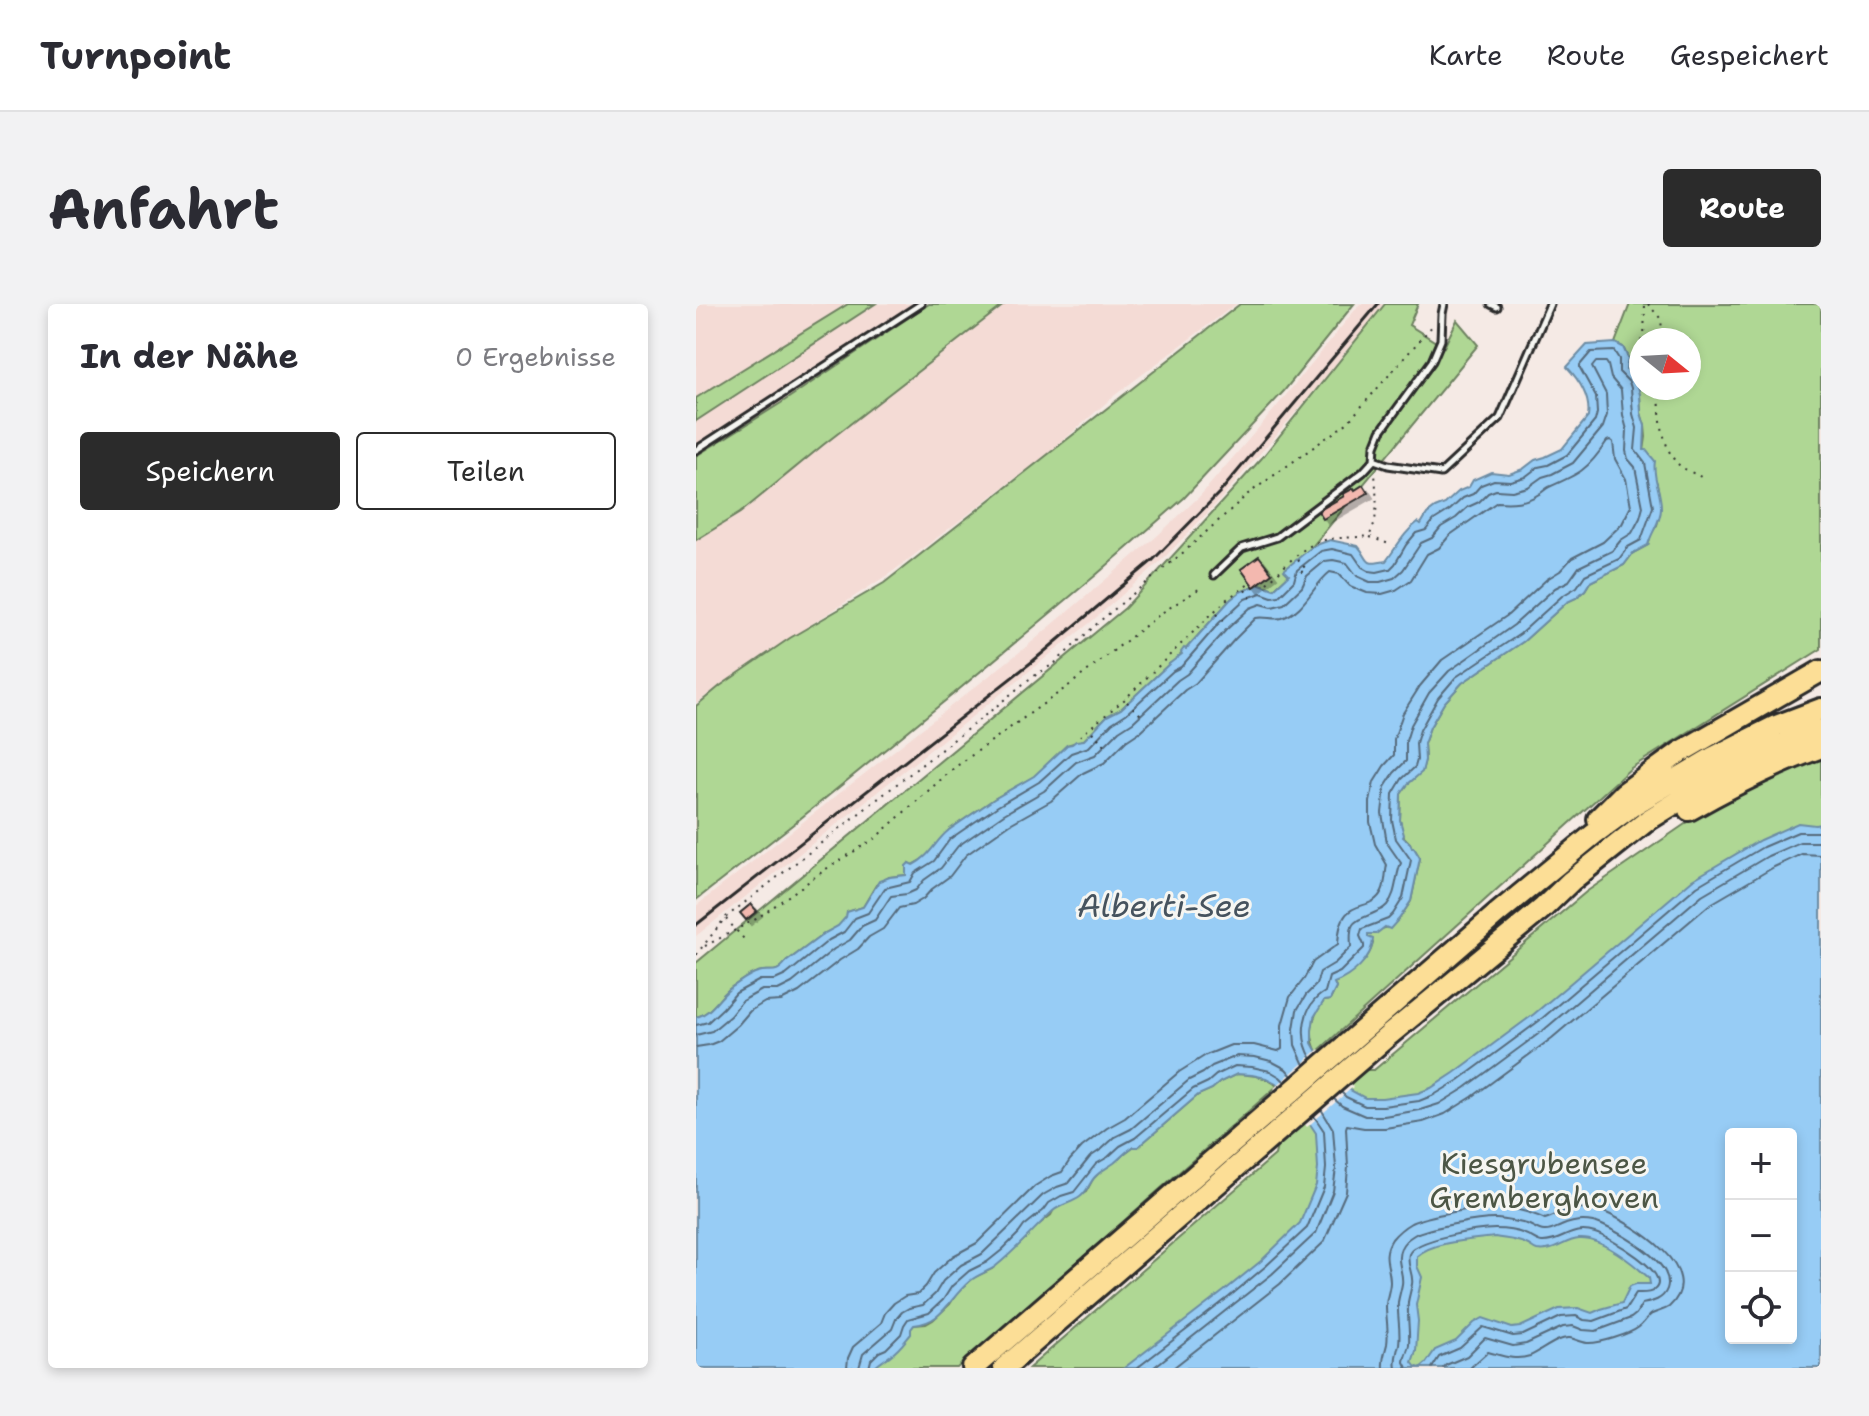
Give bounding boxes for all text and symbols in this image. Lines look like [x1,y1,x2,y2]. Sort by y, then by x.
text: Turnpoint [40,30,231,81]
text: Karte [1429,36,1503,74]
text: Route [1547,36,1626,74]
text: Gespeichert [1670,36,1829,74]
button: Route [1663,169,1821,247]
text: Anfahrt [48,171,279,246]
north arrow [1629,328,1701,400]
text: In der Nähe [80,333,299,379]
text: 0 Ergebnisse [455,339,616,374]
button: Speichern [80,432,340,510]
button: Teilen [356,432,616,510]
water label: Alberti-See [1077,884,1251,927]
map controls [1725,1128,1797,1344]
button: + [1725,1128,1797,1200]
park label: Kiesgrubensee Gremberghoven [1429,1143,1659,1218]
button: − [1725,1200,1797,1272]
button: locate [1725,1272,1797,1344]

